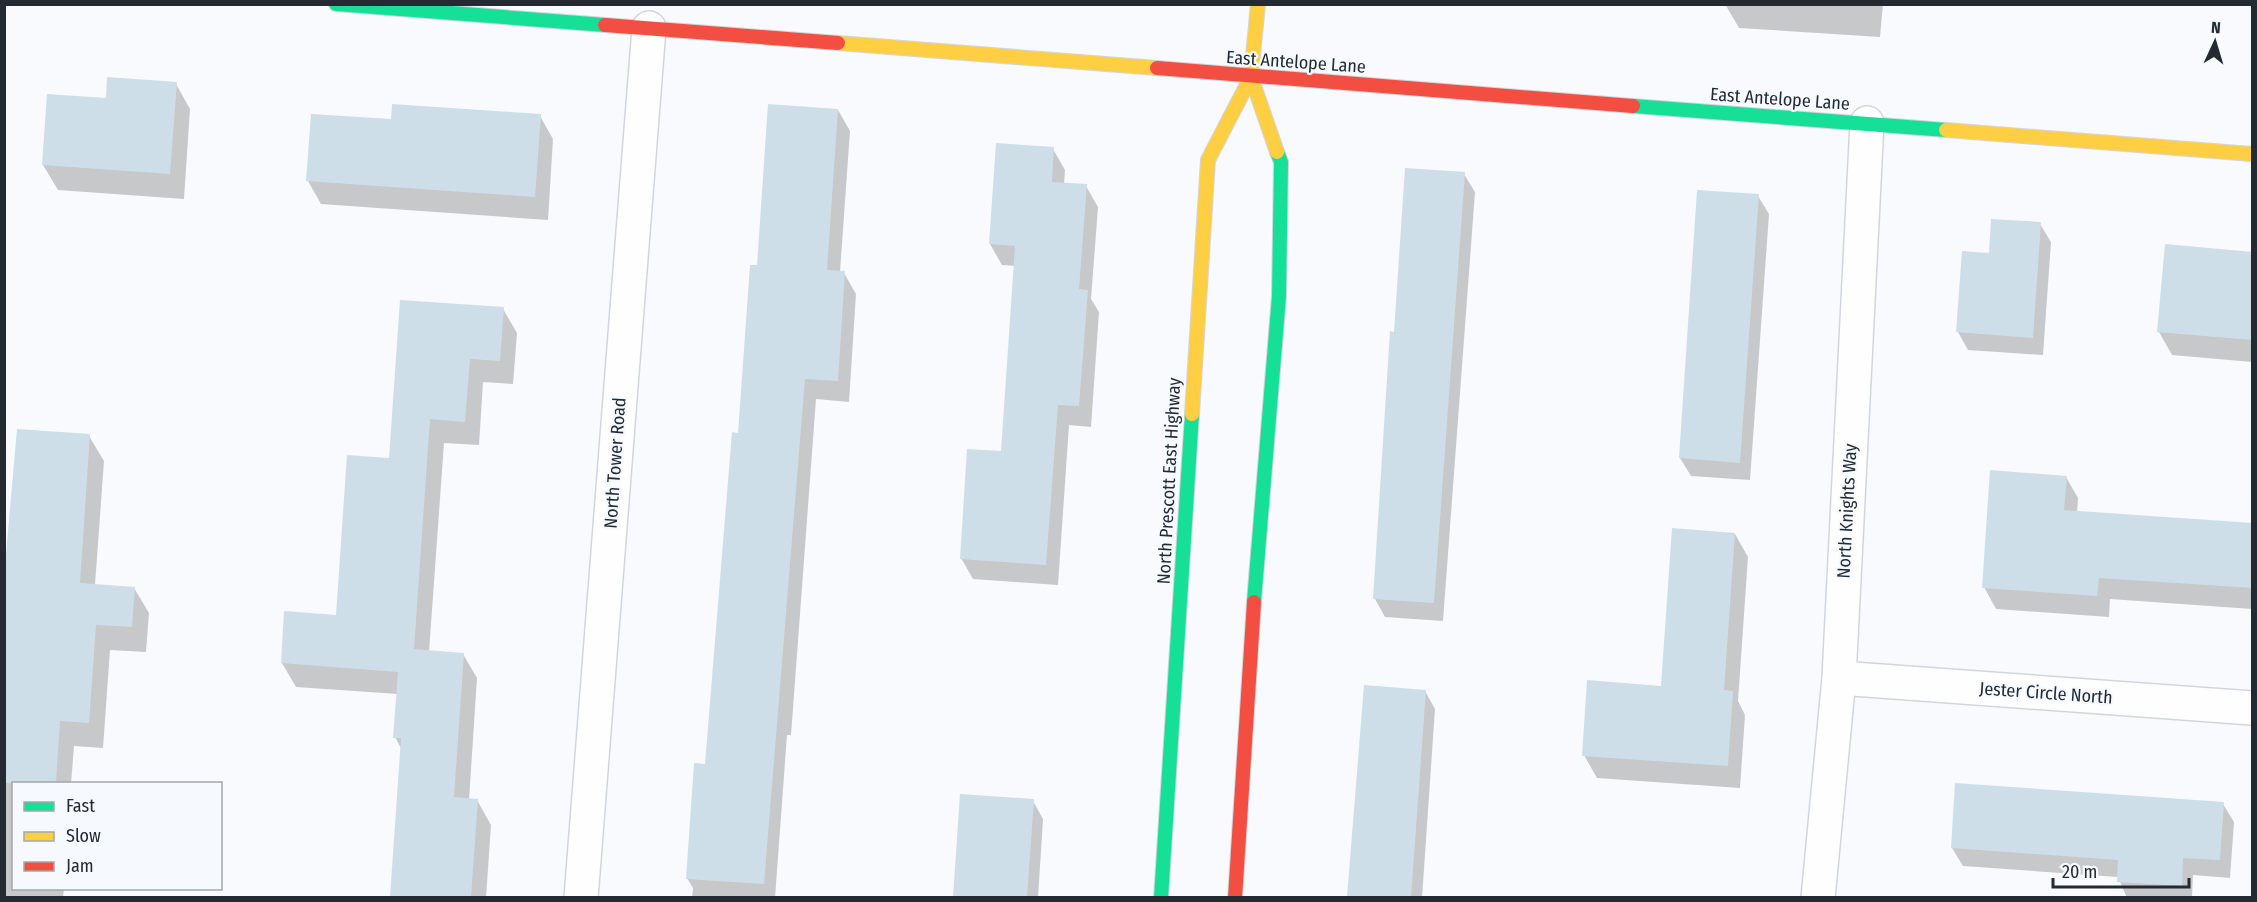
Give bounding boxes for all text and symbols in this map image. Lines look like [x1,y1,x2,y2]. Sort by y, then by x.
north arrow [2185,12,2245,72]
text: N [2211,18,2221,37]
street label: East Antelope Lane [1225,46,1367,78]
street label: East Antelope Lane [1709,83,1851,115]
street label: North Prescott East Highway [1153,377,1185,585]
street label: North Tower Road [599,397,631,529]
street label: North Knights Way [1832,443,1862,579]
street label: Jester Circle North [1979,677,2113,709]
legend [12,782,222,890]
text: Fast [66,795,95,817]
text: Slow [66,825,101,847]
scale bar [2053,851,2190,889]
text: Jam [66,855,94,877]
text: 20 m [2062,861,2097,883]

